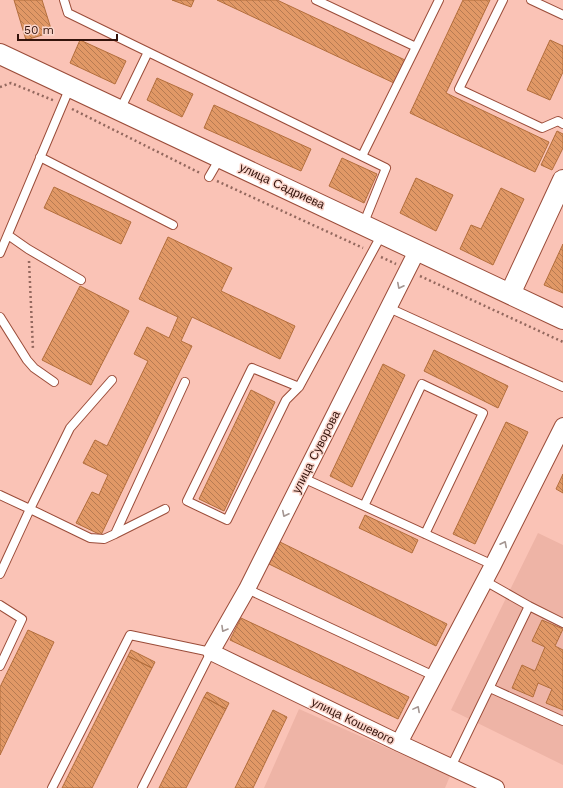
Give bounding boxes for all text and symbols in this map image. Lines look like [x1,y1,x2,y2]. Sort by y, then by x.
scale bar [18,16,117,42]
text: 50 m [24,23,54,37]
street label: улица Садриева [237,160,327,212]
one-way arrow [397,281,405,289]
street label: улица Суворова [289,408,343,496]
one-way arrow [282,510,289,517]
one-way arrow [499,541,507,548]
one-way arrow [221,625,229,632]
street label: улица Кошевого [309,695,397,747]
one-way arrow [412,705,420,713]

